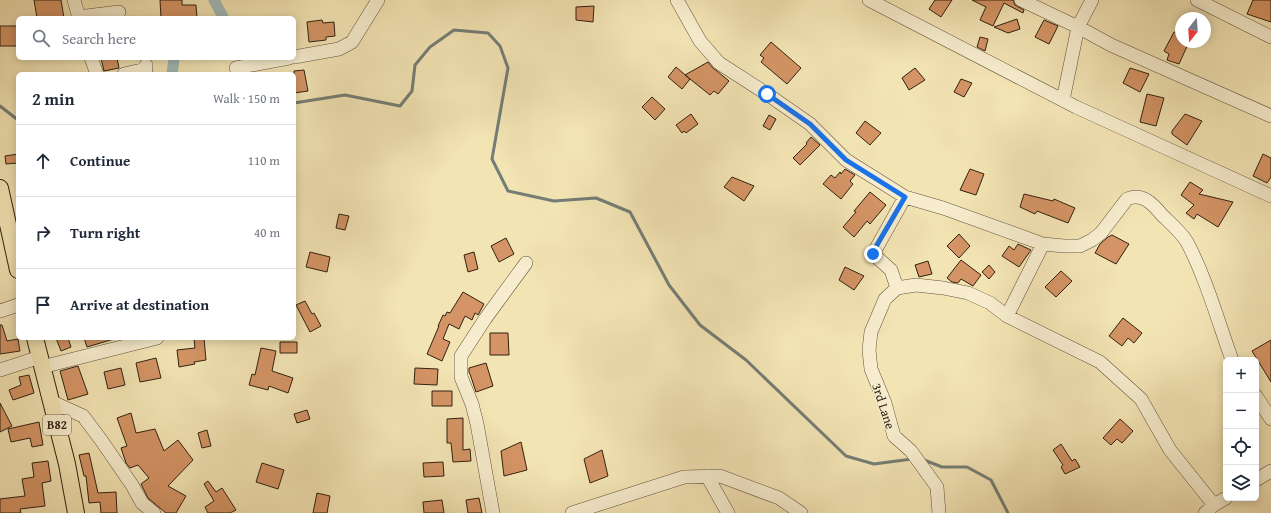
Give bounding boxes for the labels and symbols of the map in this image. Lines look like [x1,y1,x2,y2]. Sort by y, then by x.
north arrow [1175,12,1211,48]
route start [758,85,776,103]
route end [864,245,882,263]
street label: 3rd Lane [867,381,900,432]
road number: B82 [43,415,71,435]

